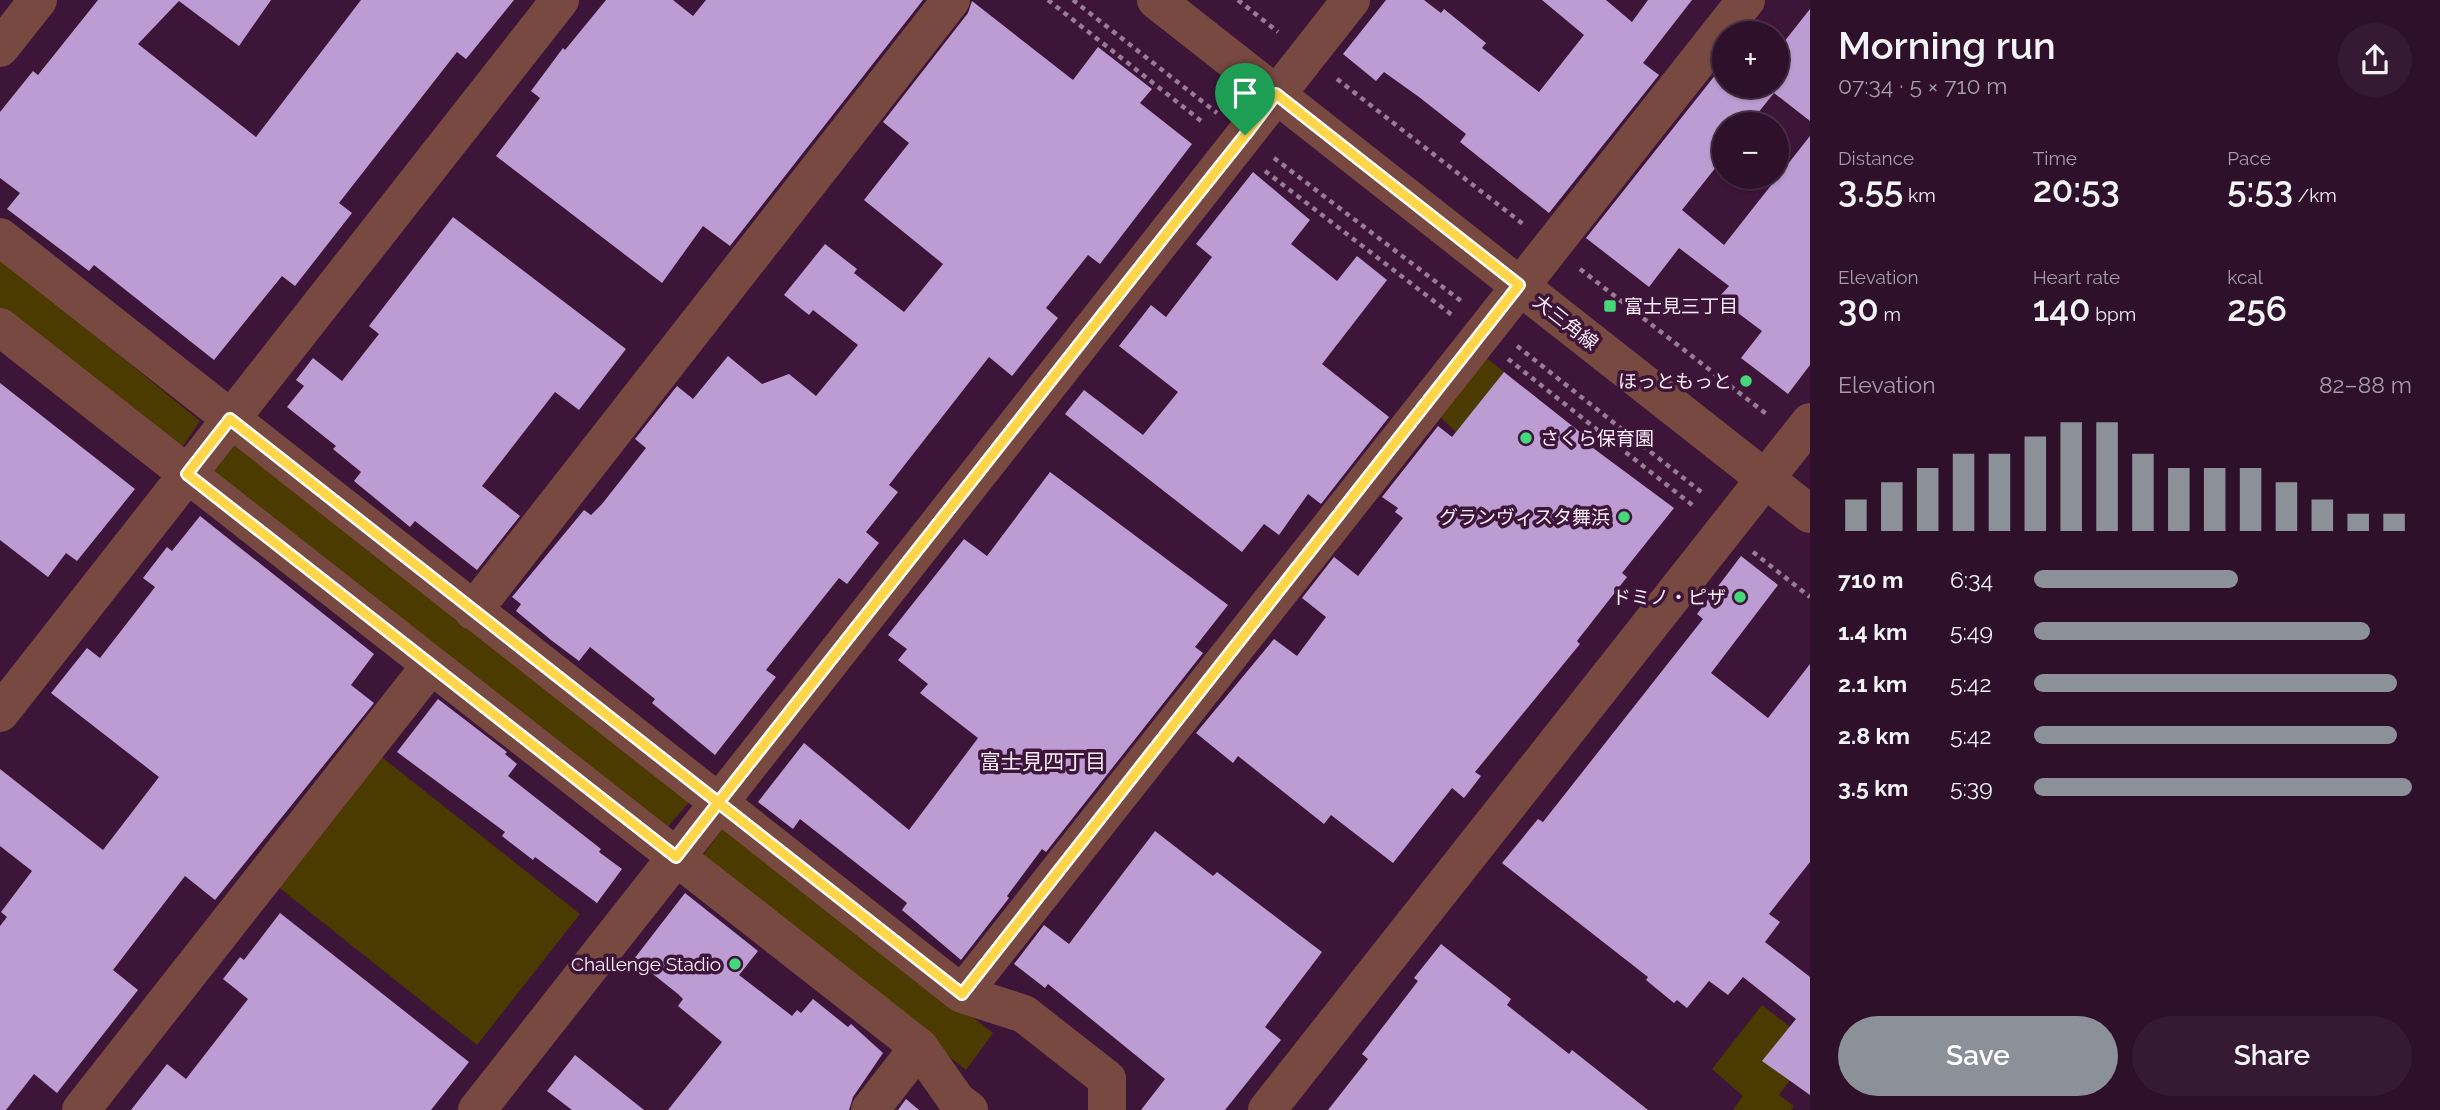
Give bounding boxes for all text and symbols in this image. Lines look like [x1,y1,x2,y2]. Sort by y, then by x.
map controls [1712,21,1789,189]
button: + [1712,21,1789,98]
text: Morning run [1838,23,2056,68]
button: share [2338,23,2412,97]
pin [1215,63,1275,135]
text: 07:34 · 5 × 710 m [1838,72,2007,99]
icon: arrive [1226,74,1264,112]
button: − [1712,112,1789,189]
text: Distance [1838,147,1914,169]
text: Time [2033,147,2077,169]
text: Pace [2227,147,2271,169]
text: 3.55 [1838,169,1903,210]
text: 20:53 [2033,169,2120,210]
text: 5:53 [2227,169,2293,210]
text: km [1903,184,1936,206]
text: /km [2293,184,2337,206]
text: Elevation [1838,266,1919,288]
text: Heart rate [2033,266,2120,288]
text: kcal [2227,266,2263,288]
text: 30 [1838,288,1879,329]
text: 140 [2033,288,2090,329]
text: 256 [2227,288,2287,329]
street label: 大三角線 [1529,290,1603,354]
place label: 富士見三丁目 [1624,295,1738,317]
marker: 富士見三丁目 [1602,298,1618,314]
text: m [1879,303,1901,325]
text: bpm [2090,303,2136,325]
place label: ほっともっと [1618,370,1732,392]
text: Elevation [1838,371,1936,398]
text: 82–88 m [2319,371,2412,398]
marker: ほっともっと [1738,373,1754,389]
place label: さくら保育園 [1540,427,1654,449]
marker: さくら保育園 [1518,430,1534,446]
place label: グランヴィスタ舞浜 [1439,506,1610,528]
marker: グランヴィスタ舞浜 [1616,509,1632,525]
text: 710 m [1838,566,1903,593]
text: 6:34 [1950,566,1993,593]
place label: ドミノ・ピザ [1612,586,1726,608]
marker: ドミノ・ピザ [1732,589,1748,605]
text: 1.4 km [1838,618,1907,645]
text: 5:49 [1950,618,1993,645]
text: 2.1 km [1838,670,1907,697]
text: 5:42 [1950,670,1991,697]
text: 2.8 km [1838,722,1910,749]
text: 5:42 [1950,722,1991,749]
district label: 富士見四丁目 [980,749,1106,774]
text: 3.5 km [1838,774,1909,801]
text: 5:39 [1950,774,1993,801]
place label: Challenge Stadio [571,953,721,975]
marker: Challenge Stadio [727,956,743,972]
button: Save [1838,1016,2118,1096]
button: Share [2132,1016,2412,1096]

